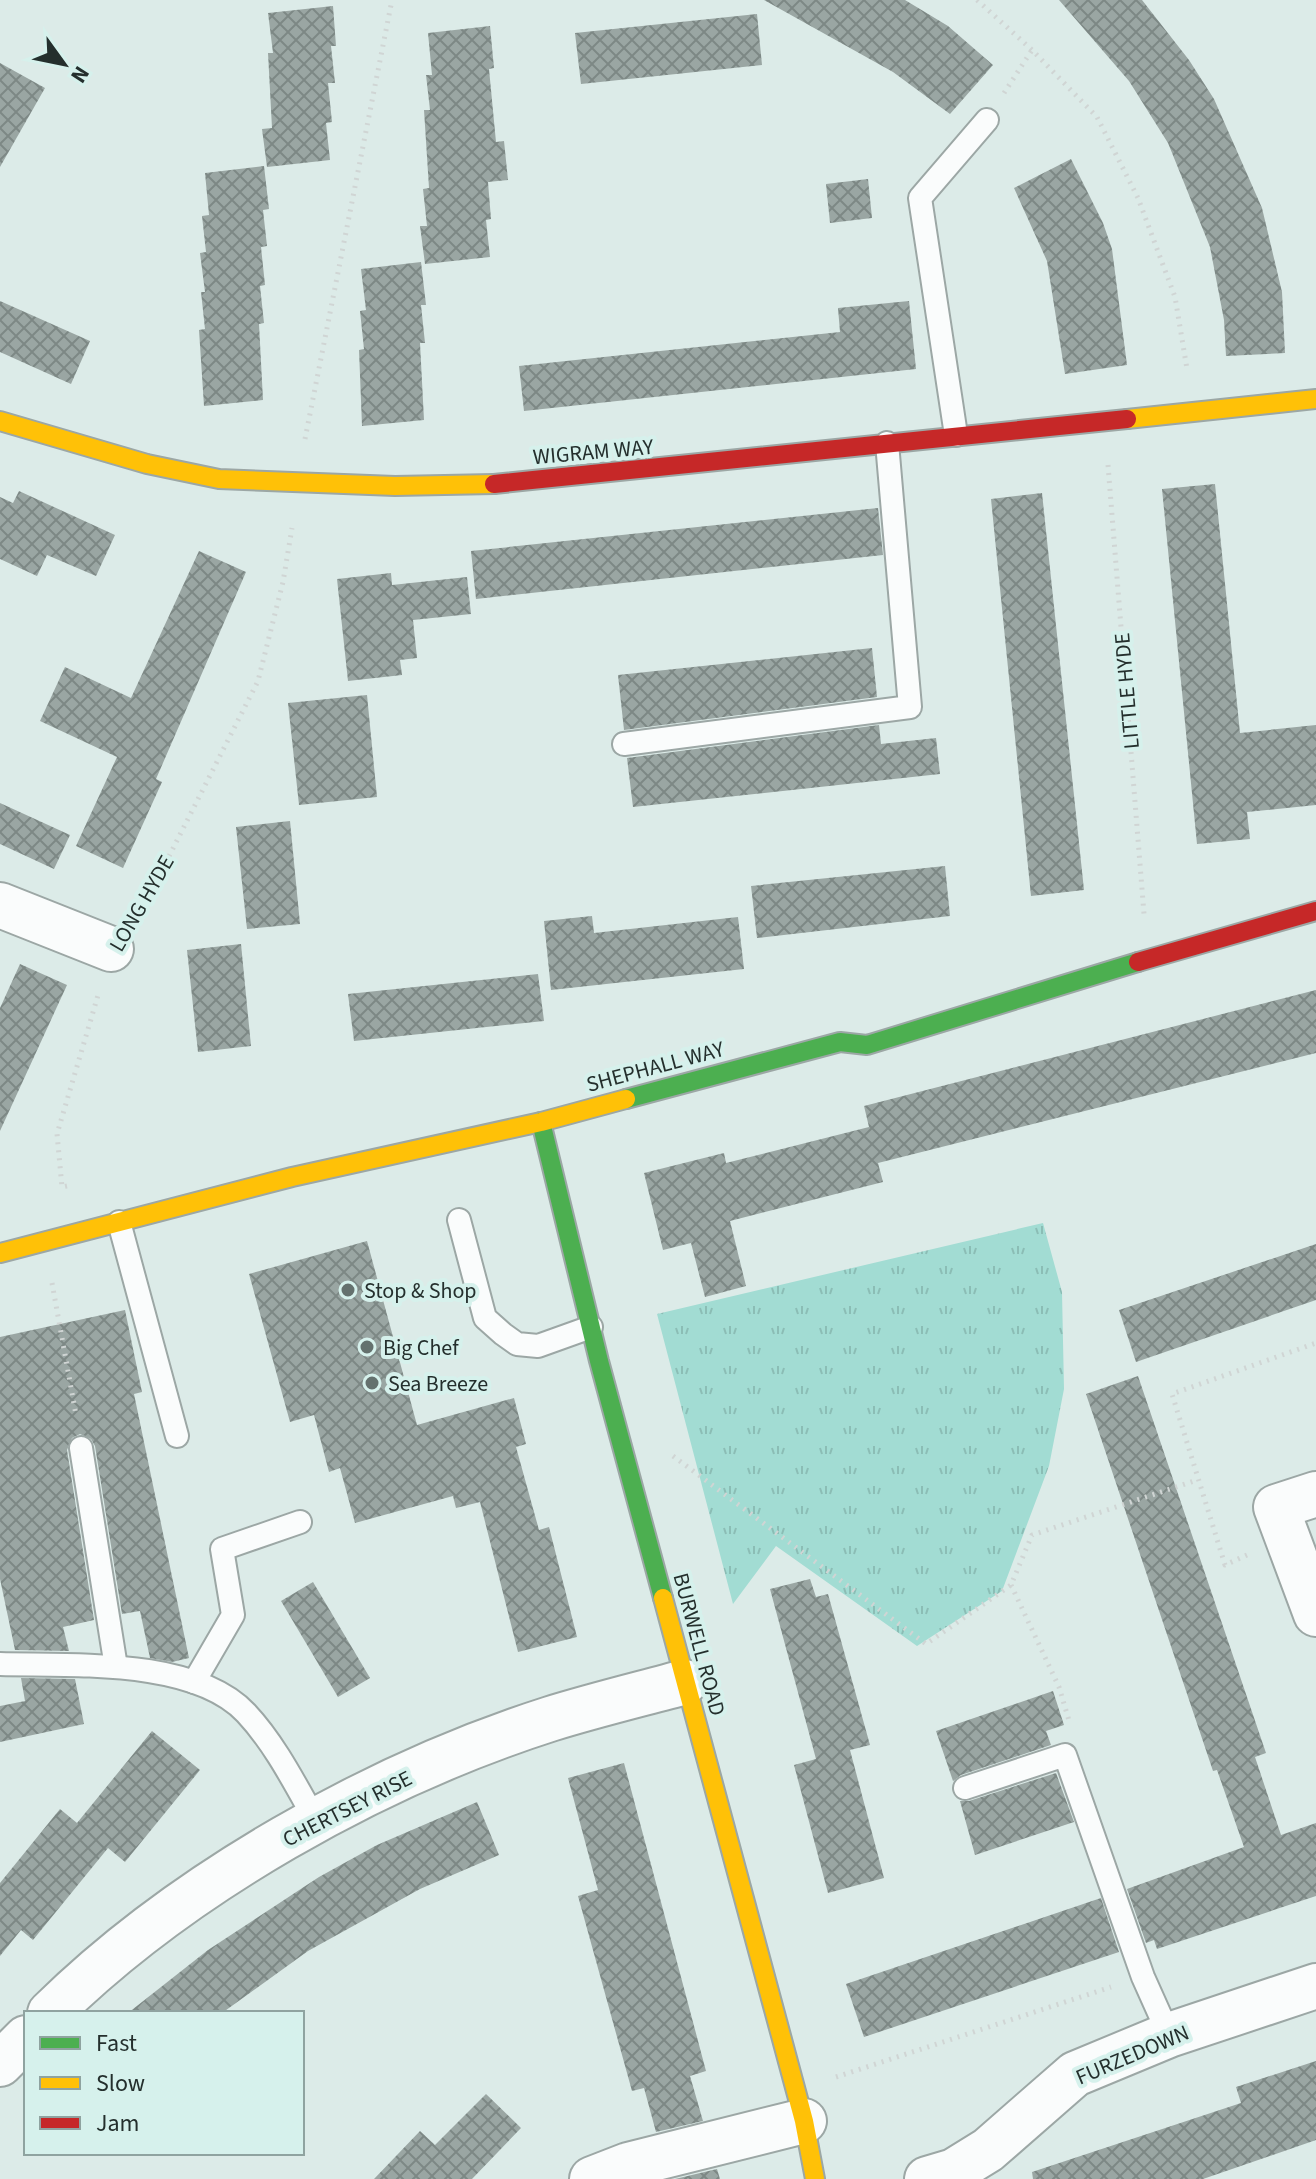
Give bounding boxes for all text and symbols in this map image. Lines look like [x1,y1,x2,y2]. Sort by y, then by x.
north arrow [24,24,104,104]
text: N [63,59,97,89]
street label: WIGRAM WAY [532,431,655,473]
street label: LITTLE HYDE [1106,631,1148,750]
street label: LONG HYDE [101,849,182,958]
street label: SHEPHALL WAY [583,1033,728,1101]
place label: Stop & Shop [364,1275,477,1307]
marker: Stop & Shop [339,1281,357,1299]
place label: Big Chef [383,1332,460,1364]
marker: Big Chef [358,1338,376,1356]
place label: Sea Breeze [388,1368,488,1400]
marker: Sea Breeze [363,1374,381,1392]
street label: BURWELL ROAD [665,1569,733,1719]
street label: CHERTSEY RISE [277,1763,418,1855]
legend [24,2011,304,2155]
street label: FURZEDOWN [1071,2017,1194,2093]
text: Fast [96,2026,137,2061]
text: Slow [96,2066,145,2101]
text: Jam [96,2106,140,2141]

